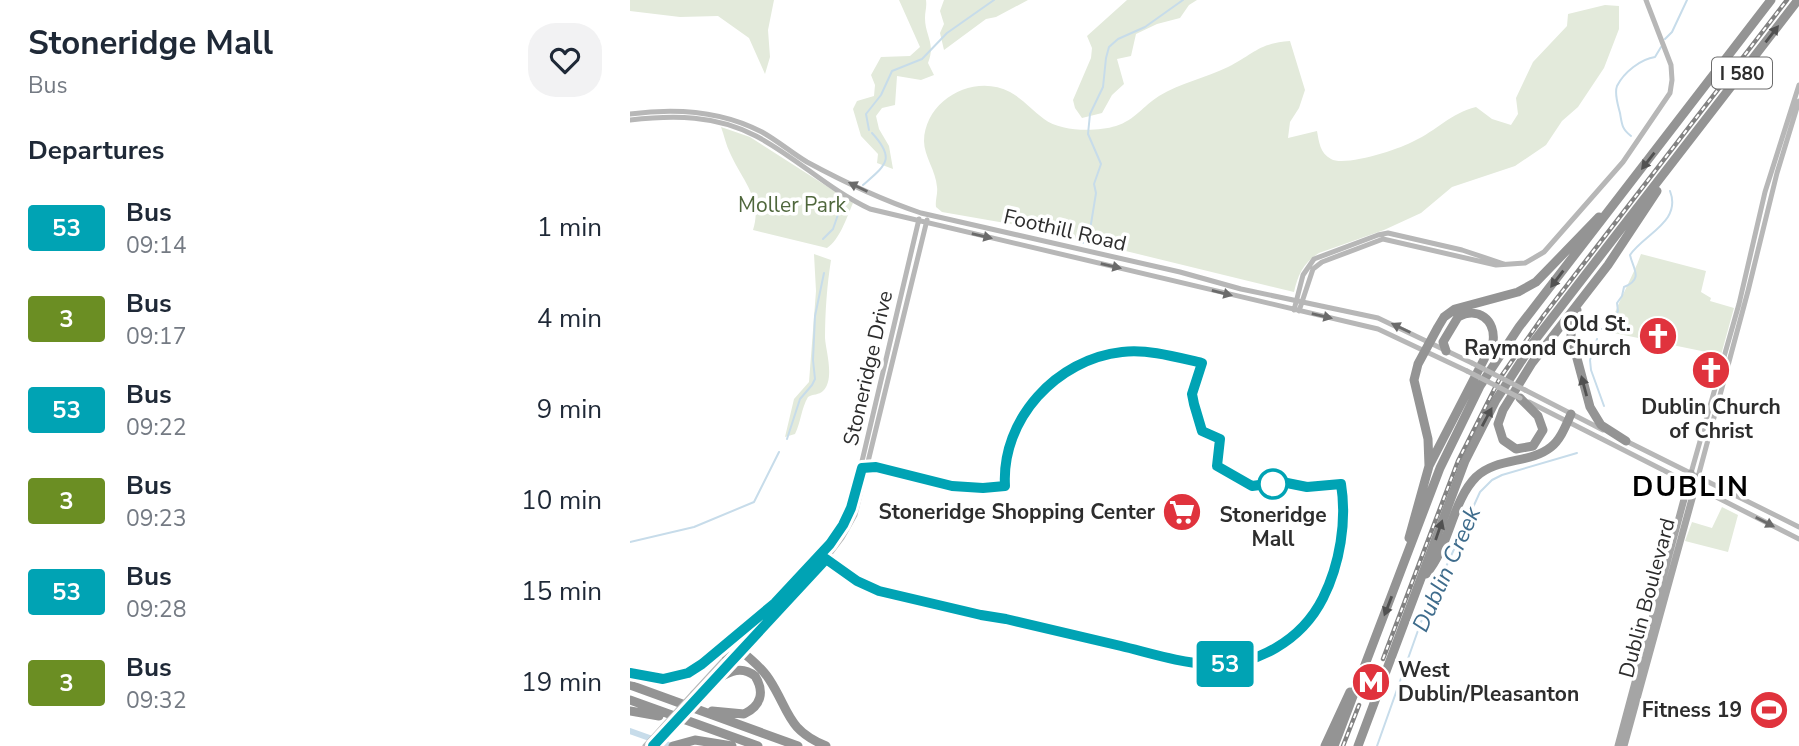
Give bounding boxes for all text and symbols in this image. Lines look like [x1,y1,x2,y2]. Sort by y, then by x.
text: Stoneridge Mall [28,21,273,66]
button: heart [528,23,602,97]
one-way arrow [1764,25,1778,43]
road number: I 580 [1712,58,1772,88]
text: Bus [28,70,68,101]
text: Departures [28,133,164,168]
one-way arrow [1640,151,1655,169]
one-way arrow [848,181,868,193]
park label: Moller Park [738,191,846,219]
text: Bus [126,195,172,230]
street label: Foothill Road [1001,202,1129,258]
text: 1 min [537,210,602,245]
text: 53 [52,212,81,244]
text: 09:14 [126,230,186,261]
one-way arrow [971,231,993,242]
one-way arrow [1100,261,1122,272]
one-way arrow [1550,270,1564,288]
text: Bus [126,286,172,321]
street label: Stoneridge Drive [837,288,899,448]
one-way arrow [1211,288,1233,299]
text: 4 min [537,301,602,336]
text: 3 [59,303,74,335]
place label: Old St. Raymond Church [1464,310,1631,362]
one-way arrow [1311,311,1333,322]
church icon: Old St. Raymond Church [1637,315,1679,357]
text: 09:17 [126,321,186,352]
one-way arrow [1391,322,1411,334]
church icon: Dublin Church of Christ [1690,349,1732,391]
one-way arrow [1579,375,1589,396]
text: Bus [126,377,172,412]
text: 9 min [537,392,602,427]
place label: Dublin Church of Christ [1641,393,1781,445]
text: 53 [52,394,81,426]
one-way arrow [1481,407,1492,427]
text: 09:22 [126,412,186,443]
text: Bus [126,468,172,503]
district label: DUBLIN [1632,468,1750,506]
marker: Stoneridge Mall [1258,469,1288,499]
text: 10 min [521,483,602,518]
text: 3 [59,485,74,517]
supermarket icon: Stoneridge Shopping Center [1161,491,1203,533]
place label: Stoneridge Shopping Center [879,498,1156,526]
place label: Stoneridge Mall [1219,501,1327,553]
water label: Dublin Creek [1405,501,1488,637]
text: 09:23 [126,503,186,534]
street label: Dublin Boulevard [1612,515,1682,681]
one-way arrow [1756,515,1776,527]
one-way arrow [1434,519,1445,540]
text: Bus [126,559,172,594]
text: 15 min [521,574,602,609]
text: 53 [52,576,81,608]
text: 09:28 [126,594,186,625]
one-way arrow [1382,596,1393,617]
line badge: 53 [1194,641,1256,687]
text: 53 [1211,648,1239,680]
text: Bus [126,650,172,685]
place label: West Dublin/Pleasanton [1398,656,1579,708]
metro station icon: West Dublin/Pleasanton [1350,661,1392,703]
text: 19 min [521,665,602,700]
text: 3 [59,667,74,699]
text: 09:32 [126,685,186,716]
sports icon: Fitness 19 [1748,689,1790,731]
place label: Fitness 19 [1642,696,1742,724]

